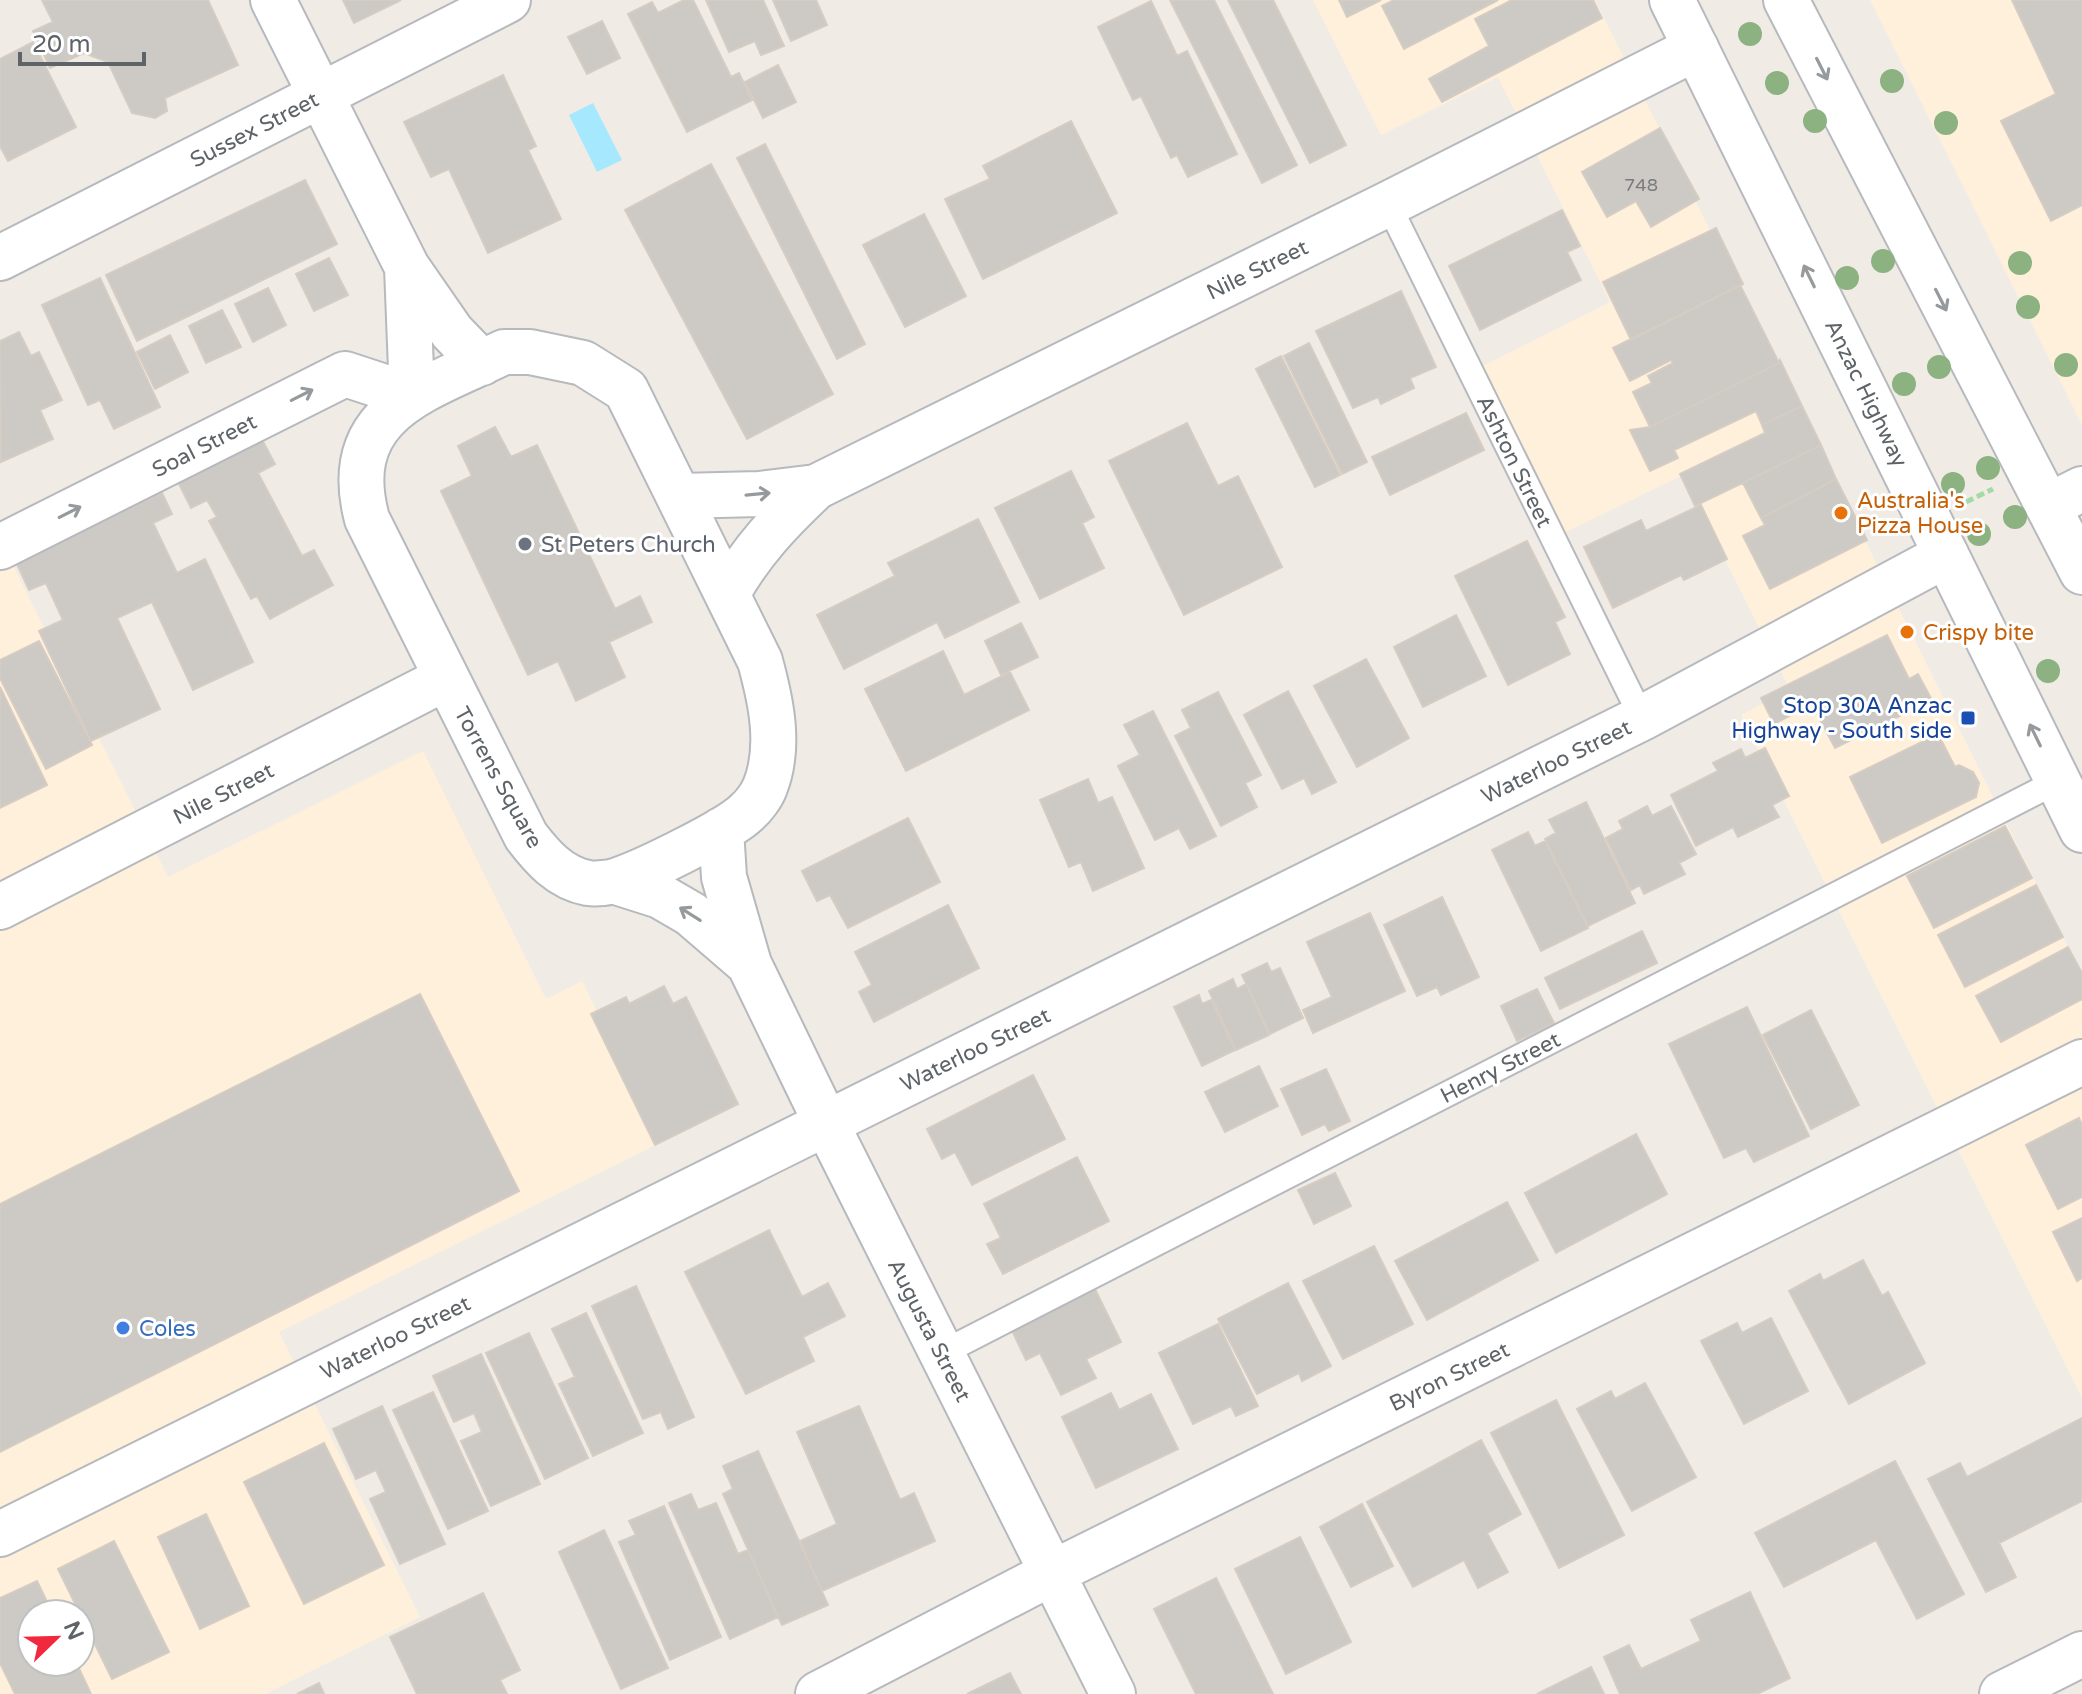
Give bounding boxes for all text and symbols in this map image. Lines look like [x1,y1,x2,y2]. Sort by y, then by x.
scale bar [20,16,144,66]
text: 20 m [32,30,90,59]
one-way arrow [1815,57,1830,81]
street label: Sussex Street [186,86,323,173]
house number: 748 [1624,174,1658,196]
street label: Nile Street [1203,234,1312,306]
one-way arrow [1800,264,1816,288]
one-way arrow [1934,288,1950,312]
street label: Anzac Highway [1819,316,1913,472]
one-way arrow [290,387,314,403]
street label: Ashton Street [1471,391,1557,532]
street label: Soal Street [148,409,261,483]
one-way arrow [744,486,771,501]
place label: Australia's Pizza House [1857,488,1983,539]
one-way arrow [57,504,81,519]
marker: Australia's Pizza House [1832,504,1850,522]
place label: St Peters Church [541,532,716,558]
marker: St Peters Church [516,535,534,553]
place label: Crispy bite [1923,620,2034,646]
marker: Crispy bite [1898,623,1916,641]
place label: Stop 30A Anzac Highway - South side [1731,693,1952,744]
street label: Torrens Square [449,702,548,853]
marker: Stop 30A Anzac Highway - South side [1959,709,1977,727]
street label: Waterloo Street [1477,714,1636,809]
one-way arrow [2027,723,2042,747]
street label: Nile Street [169,757,278,830]
one-way arrow [679,905,701,922]
street label: Waterloo Street [896,1002,1055,1097]
street label: Henry Street [1436,1027,1565,1109]
street label: Augusta Street [882,1255,976,1406]
street label: Waterloo Street [316,1290,475,1385]
place label: Coles [139,1316,196,1342]
marker: Coles [114,1319,132,1337]
street label: Byron Street [1385,1337,1514,1417]
north arrow [16,1598,96,1678]
text: N [58,1617,89,1644]

